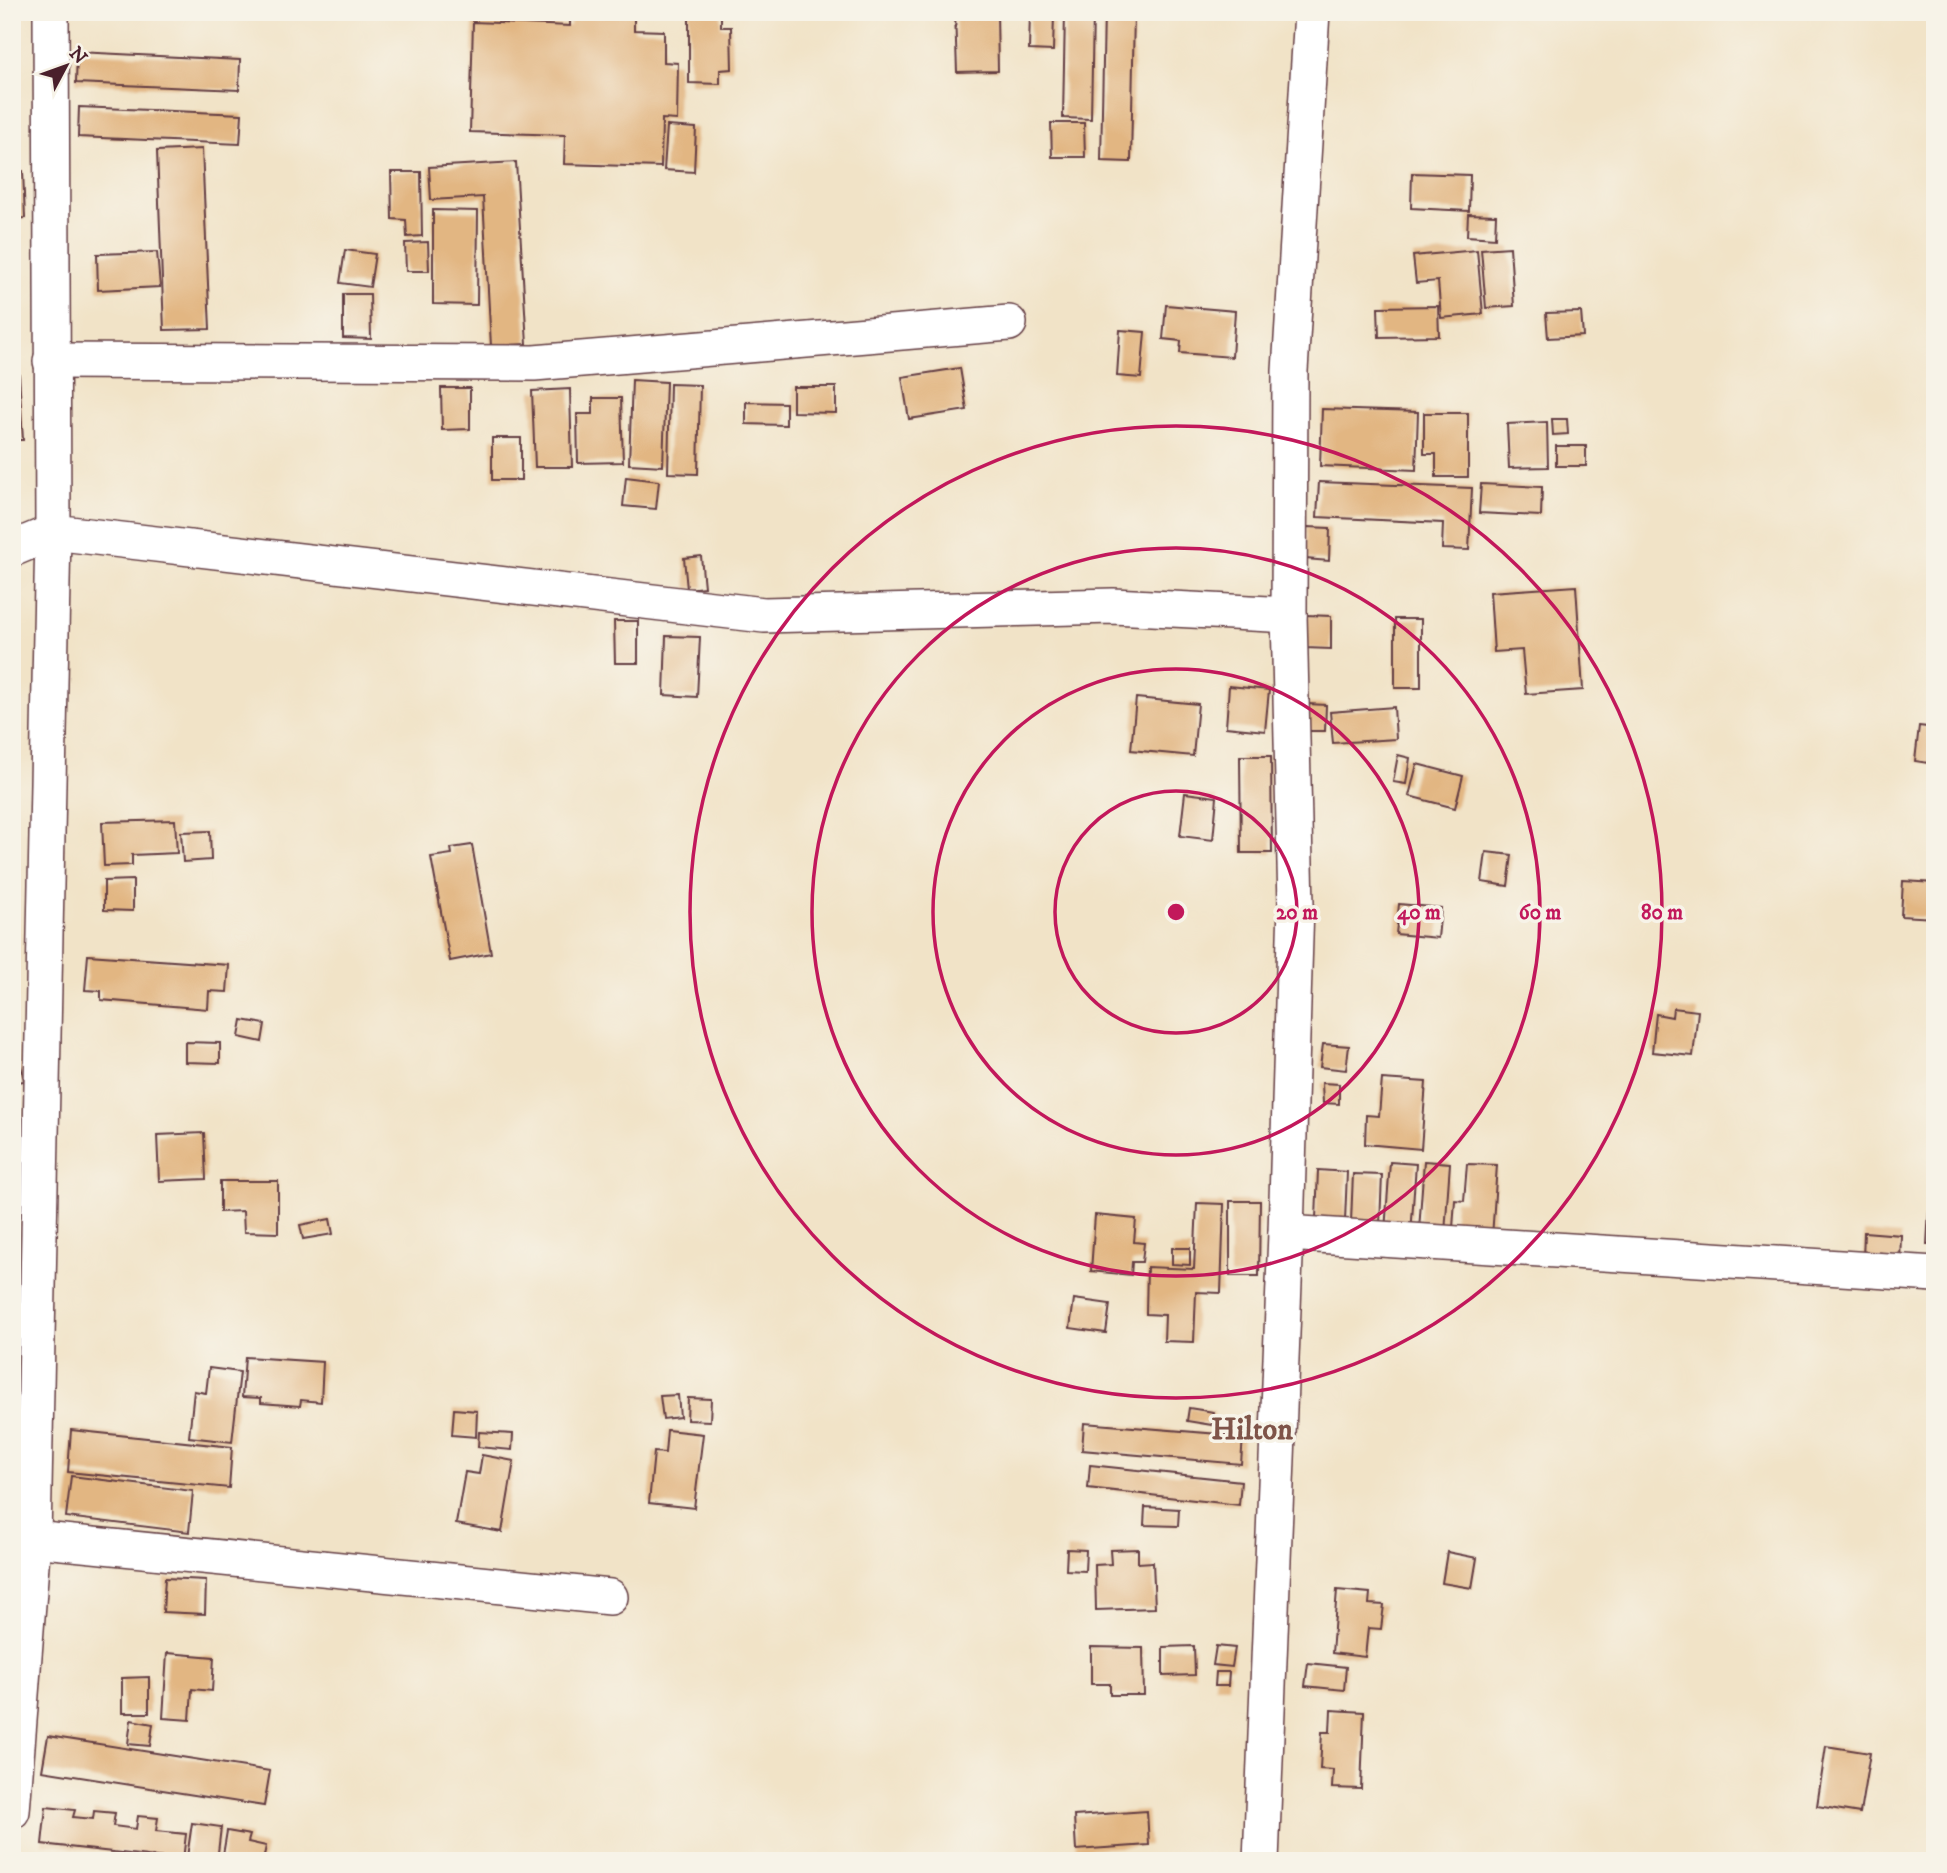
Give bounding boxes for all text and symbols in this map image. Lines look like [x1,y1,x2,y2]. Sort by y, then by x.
north arrow [32,32,102,102]
text: N [64,42,92,70]
centre of rings [1164,900,1188,924]
text: 20 m [1276,900,1318,926]
text: 40 m [1397,900,1441,926]
text: 60 m [1519,900,1561,926]
text: 80 m [1641,900,1683,926]
district label: Hilton [1211,1412,1293,1449]

